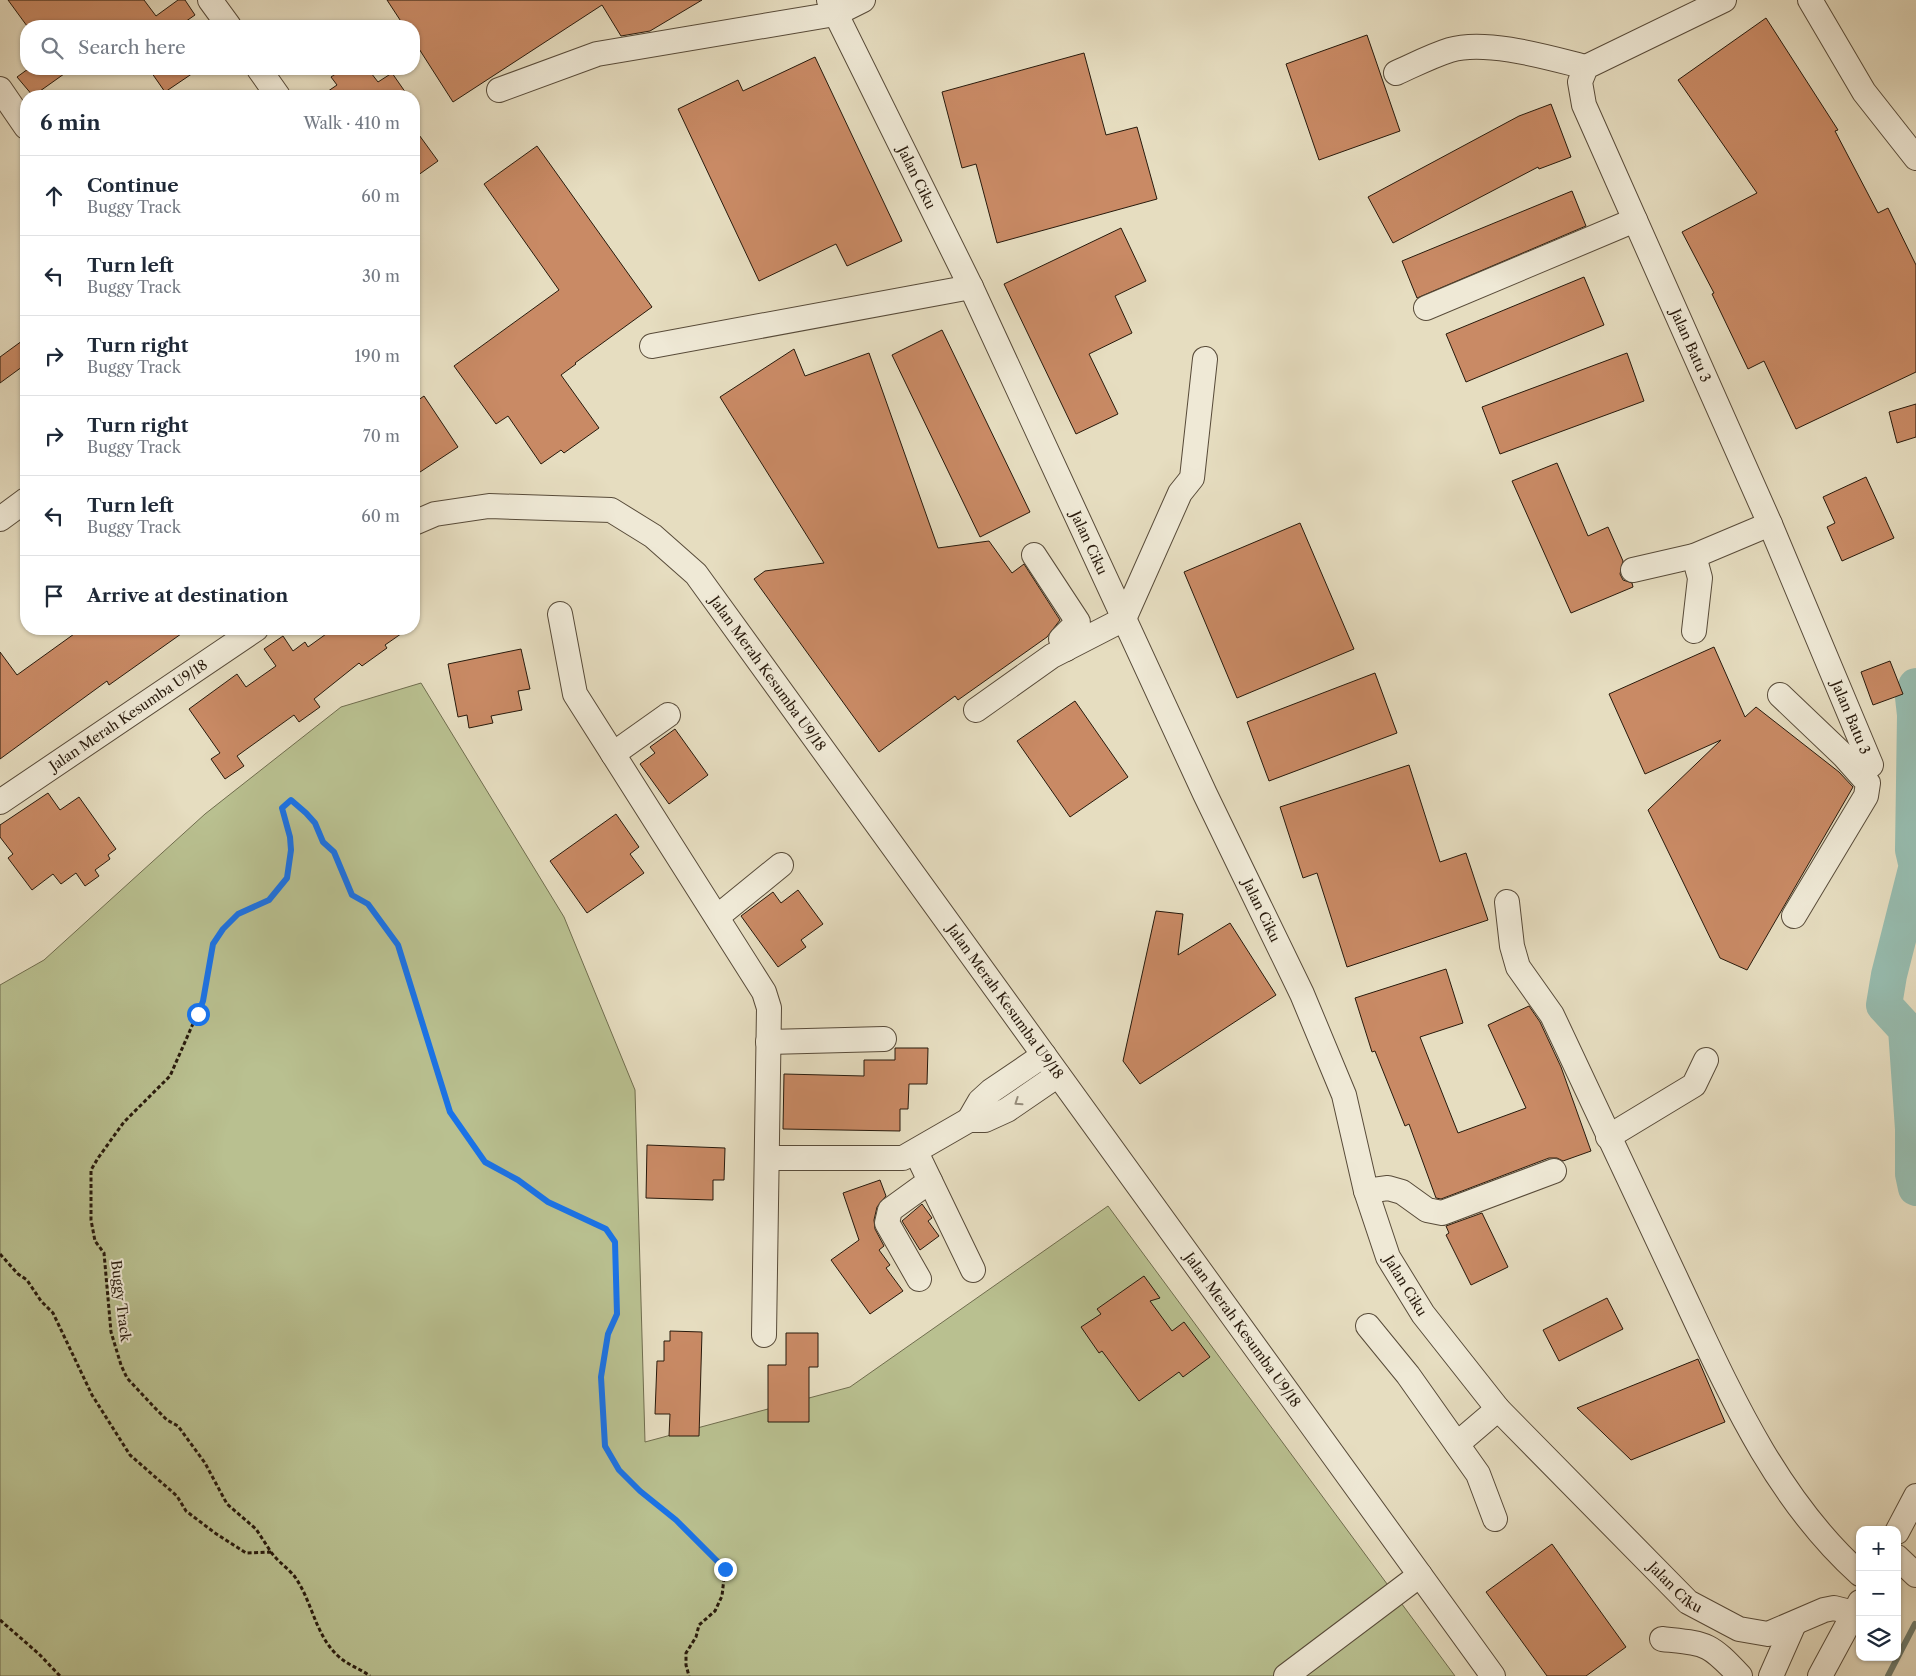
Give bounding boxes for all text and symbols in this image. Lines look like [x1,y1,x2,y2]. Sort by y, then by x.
search box [20,20,420,75]
icon: search [38,34,66,62]
text: Search here [78,36,186,59]
text: 6 min [40,110,101,135]
text: Walk · 410 m [303,113,400,133]
street label: Jalan Ciku [893,141,940,212]
text: Continue [87,174,179,197]
icon: ahead [40,182,68,210]
text: 60 m [361,186,400,206]
text: Buggy Track [87,197,181,217]
text: Turn left [87,254,174,277]
icon: left [40,262,68,290]
text: 30 m [362,266,400,286]
text: Buggy Track [87,277,181,297]
street label: Jalan Batu 3 [1666,304,1715,385]
text: Turn right [87,334,188,357]
icon: right [40,342,68,370]
text: 190 m [355,346,400,366]
text: Buggy Track [87,357,181,377]
text: Turn right [87,414,188,437]
icon: right [40,422,68,450]
text: 70 m [363,426,400,446]
text: Buggy Track [87,437,181,457]
text: Turn left [87,494,174,517]
icon: left [40,502,68,530]
text: 60 m [361,506,400,526]
street label: Jalan Ciku [1066,506,1112,578]
text: Buggy Track [87,517,181,537]
icon: arrive [40,582,68,610]
text: Arrive at destination [87,584,288,607]
street label: Jalan Merah Kesumba U9/18 [705,591,830,755]
street label: Jalan Merah Kesumba U9/18 [44,655,211,776]
street label: Jalan Batu 3 [1827,676,1874,757]
street label: Jalan Ciku [1238,874,1285,945]
street label: Jalan Merah Kesumba U9/18 [942,919,1067,1083]
route start [187,1003,210,1026]
one-way arrow [1014,1096,1023,1106]
street label: Jalan Merah Kesumba U9/18 [1179,1247,1305,1411]
street label: Jalan Ciku [1379,1250,1431,1320]
street label: Buggy Track [107,1259,135,1344]
map controls [1856,1526,1901,1661]
button: + [1856,1526,1901,1571]
street label: Jalan Ciku [1643,1556,1706,1617]
route end [714,1558,737,1581]
button: − [1856,1571,1901,1616]
button: layers [1856,1616,1901,1661]

